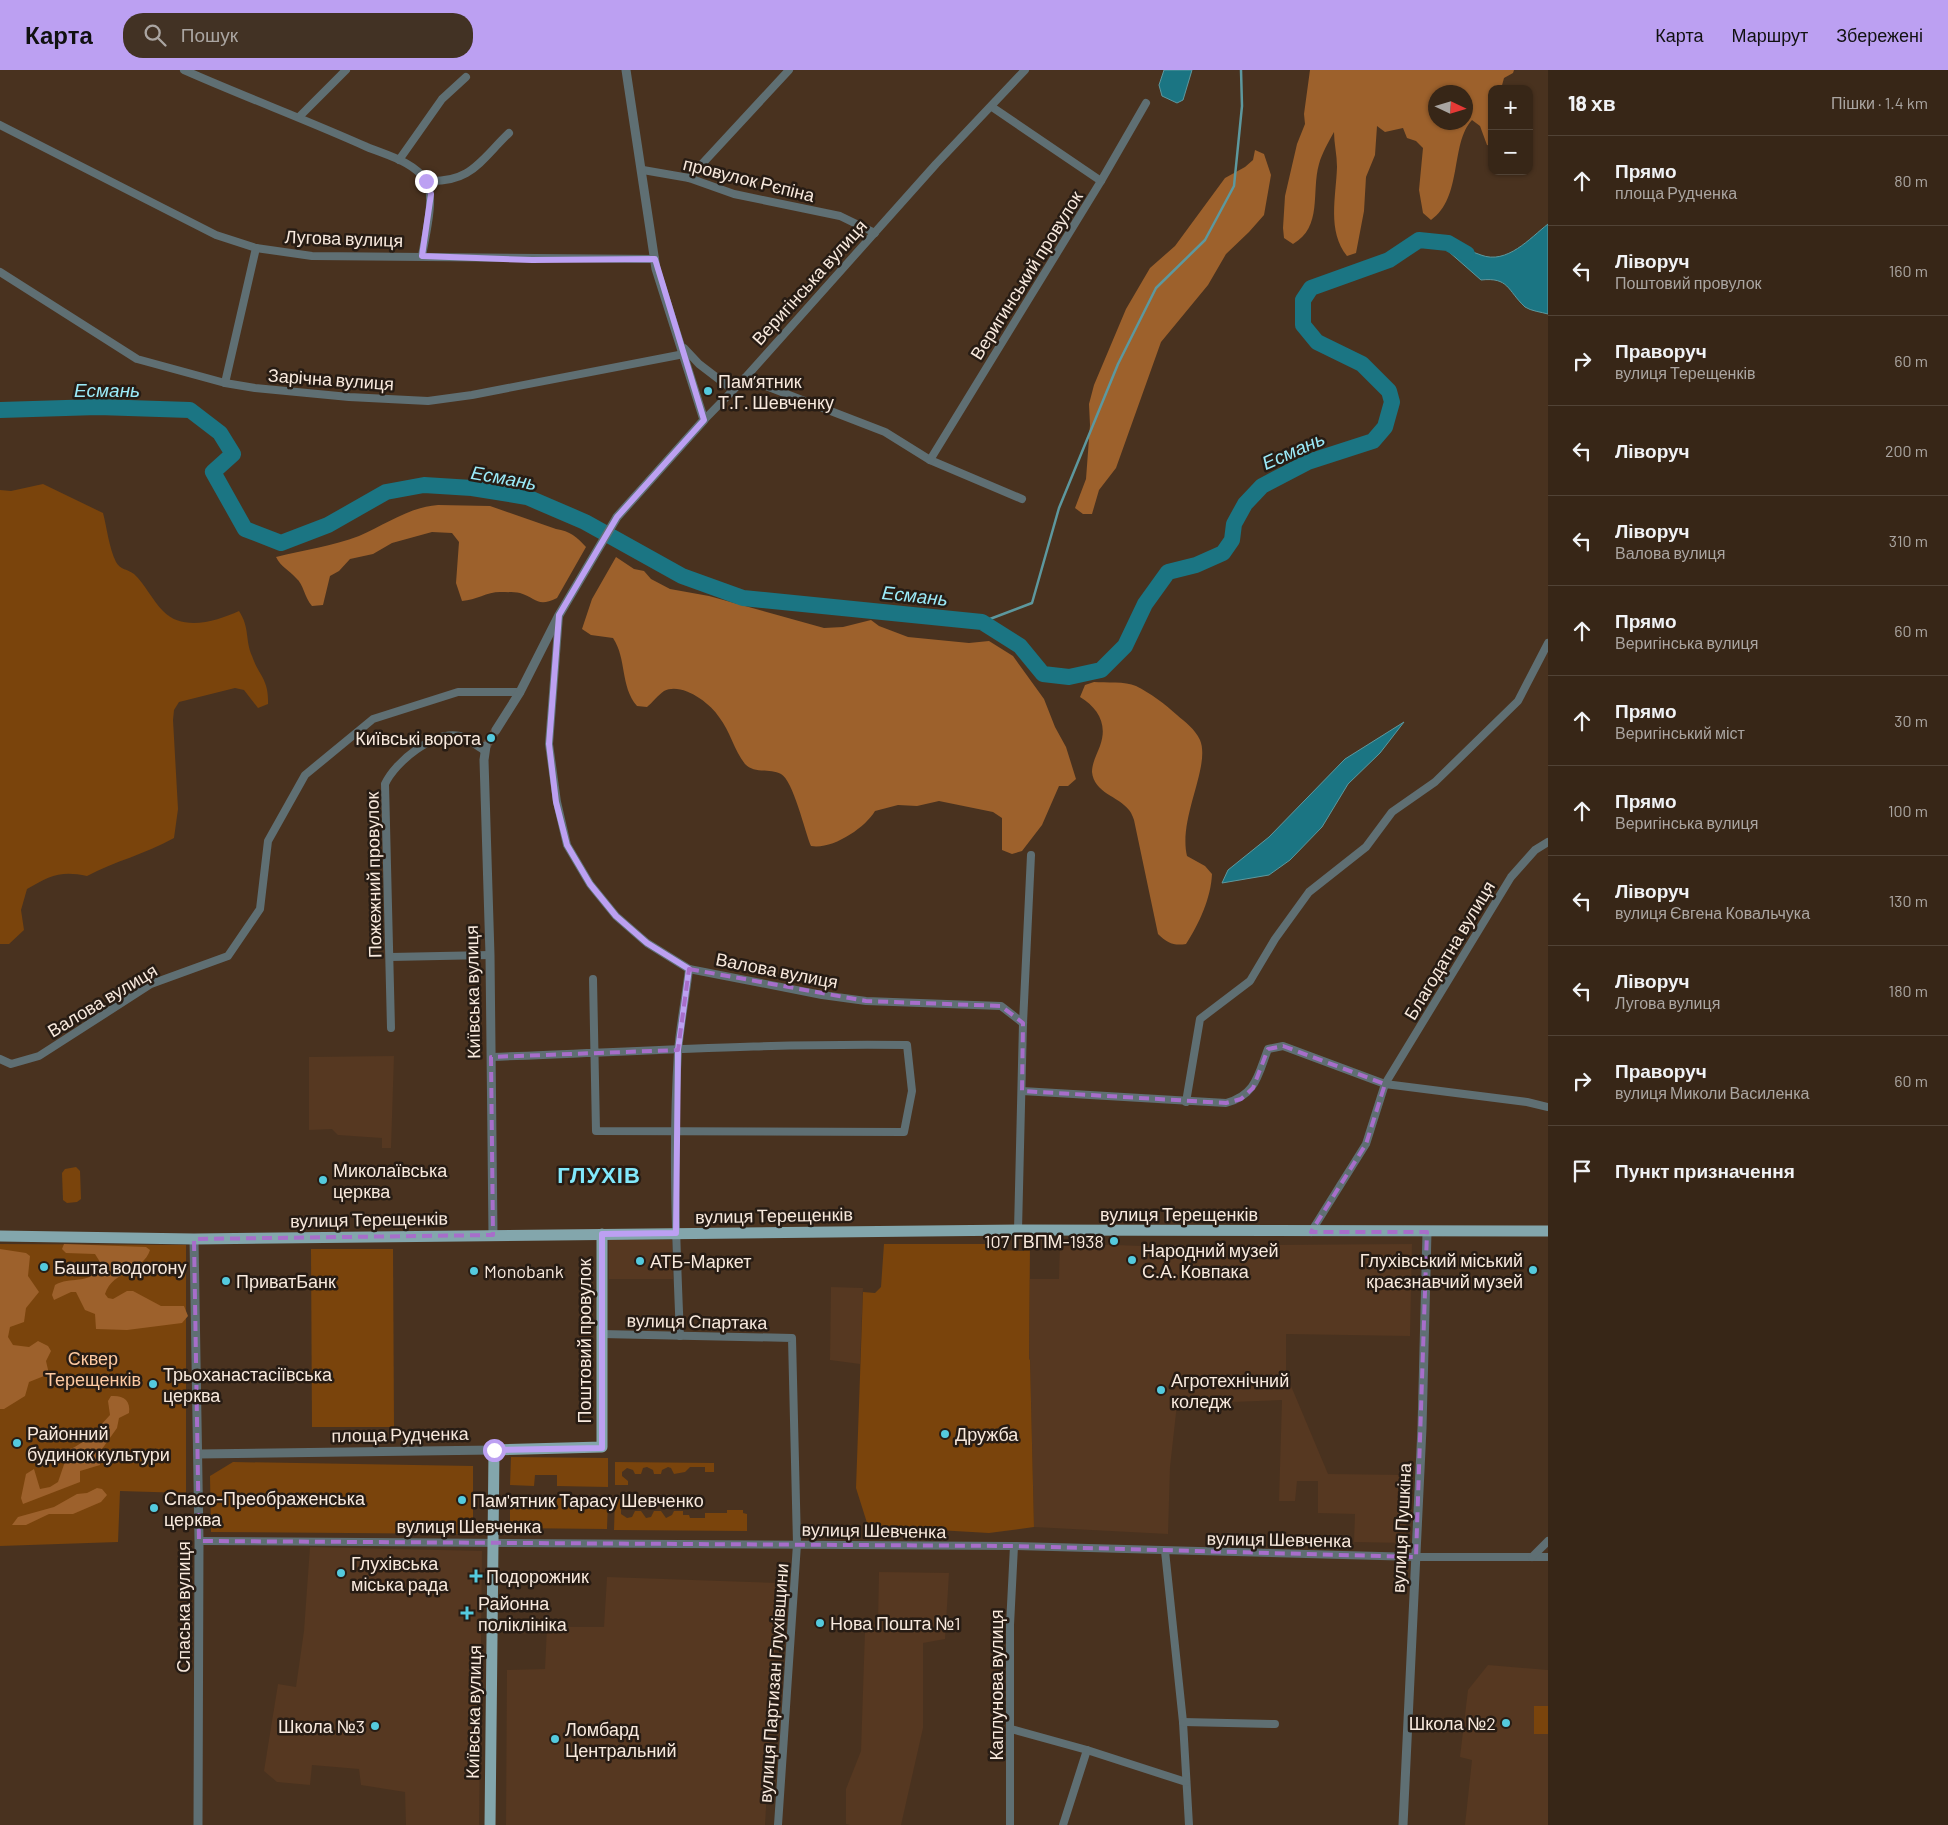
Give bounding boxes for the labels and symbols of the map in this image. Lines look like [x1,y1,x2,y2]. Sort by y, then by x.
north arrow [1428,85,1473,130]
street label: провулок Рєпіна [681,152,818,206]
route end [415,170,438,193]
street label: Веригинський провулок [965,186,1087,363]
street label: Веригінська вулиця [747,215,871,349]
street label: Лугова вулиця [284,225,404,251]
street label: Зарічна вулиця [267,364,395,394]
place label: Пам’ятник Т.Г. Шевченку [718,370,834,413]
water label: Есмань [74,378,140,401]
marker: Пам’ятник Т.Г. Шевченку [702,385,714,397]
water label: Есмань [1258,426,1328,474]
water label: Есмань [469,460,539,494]
water label: Есмань [881,580,949,610]
place label: Київські ворота [355,727,482,749]
marker: Київські ворота [485,732,497,744]
street label: Пожежний провулок [361,791,385,958]
street label: Благодатна вулиця [1399,877,1499,1023]
street label: Київська вулиця [460,925,484,1059]
street label: Валова вулиця [714,947,840,993]
street label: Валова вулиця [43,959,161,1041]
place label: Миколаївська церква [333,1159,448,1202]
district label: ГЛУХІВ [557,1161,641,1187]
marker: Миколаївська церква [317,1174,329,1186]
street label: вулиця Терещенків [695,1203,853,1227]
street label: вулиця Терещенків [1100,1203,1258,1225]
street label: вулиця Терещенків [290,1207,448,1231]
place label: 107 ГВПМ-1938 [984,1230,1104,1252]
marker: 107 ГВПМ-1938 [1108,1235,1120,1247]
place label: Народний музей С.А. Ковпака [1142,1239,1278,1282]
place label: Глухівський міський краєзнавчий музей [1360,1249,1523,1292]
place label: АТБ-Маркет [650,1250,751,1272]
marker: Народний музей С.А. Ковпака [1126,1254,1138,1266]
marker: АТБ-Маркет [634,1255,646,1267]
place label: Башта водогону [54,1256,187,1278]
street label: Поштовий провулок [573,1258,595,1423]
place label: Monobank [484,1260,564,1282]
marker: Башта водогону [38,1261,50,1273]
marker: Глухівський міський краєзнавчий музей [1527,1264,1539,1276]
marker: Monobank [468,1265,480,1277]
place label: ПриватБанк [236,1270,336,1292]
marker: ПриватБанк [220,1275,232,1287]
street label: вулиця Спартака [626,1309,769,1333]
park label: Сквер Терещенків [45,1347,141,1390]
place label: Трьоханастасіївська церква [163,1363,333,1406]
place label: Агротехнічний коледж [1171,1369,1289,1412]
marker: Трьоханастасіївська церква [147,1378,159,1390]
marker: Агротехнічний коледж [1155,1384,1167,1396]
place label: Районний будинок культури [27,1422,170,1465]
street label: площа Рудченка [331,1422,470,1446]
place label: Дружба [955,1423,1019,1445]
marker: Дружба [939,1428,951,1440]
marker: Районний будинок культури [11,1437,23,1449]
route start [483,1439,506,1462]
street label: вулиця Пушкіна [1387,1461,1415,1594]
place label: Спасо-Преображенська церква [164,1487,366,1530]
place label: Пам'ятник Тарасу Шевченко [472,1489,704,1511]
marker: Пам'ятник Тарасу Шевченко [456,1494,468,1506]
marker: Спасо-Преображенська церква [148,1502,160,1514]
street label: вулиця Шевченка [397,1515,542,1537]
street label: вулиця Шевченка [801,1518,948,1542]
street label: вулиця Шевченка [1206,1527,1353,1551]
street label: Спаська вулиця [172,1541,194,1673]
place label: Глухівська міська рада [351,1552,449,1595]
street label: вулиця Партизан Глухівщини [754,1562,792,1804]
place label: Подорожник [486,1565,589,1587]
marker: Глухівська міська рада [335,1567,347,1579]
marker: Подорожник [470,1570,482,1582]
place label: Районна поліклініка [478,1592,568,1635]
marker: Районна поліклініка [460,1606,474,1620]
street label: Каплунова вулиця [985,1609,1007,1761]
place label: Нова Пошта №1 [830,1612,961,1634]
marker: Нова Пошта №1 [814,1617,826,1629]
street label: Київська вулиця [461,1645,485,1779]
place label: Школа №2 [1409,1712,1496,1734]
place label: Школа №3 [278,1715,365,1737]
marker: Школа №2 [1500,1717,1512,1729]
place label: Ломбард Центральний [565,1718,676,1761]
marker: Школа №3 [369,1720,381,1732]
marker: Ломбард Центральний [549,1733,561,1745]

